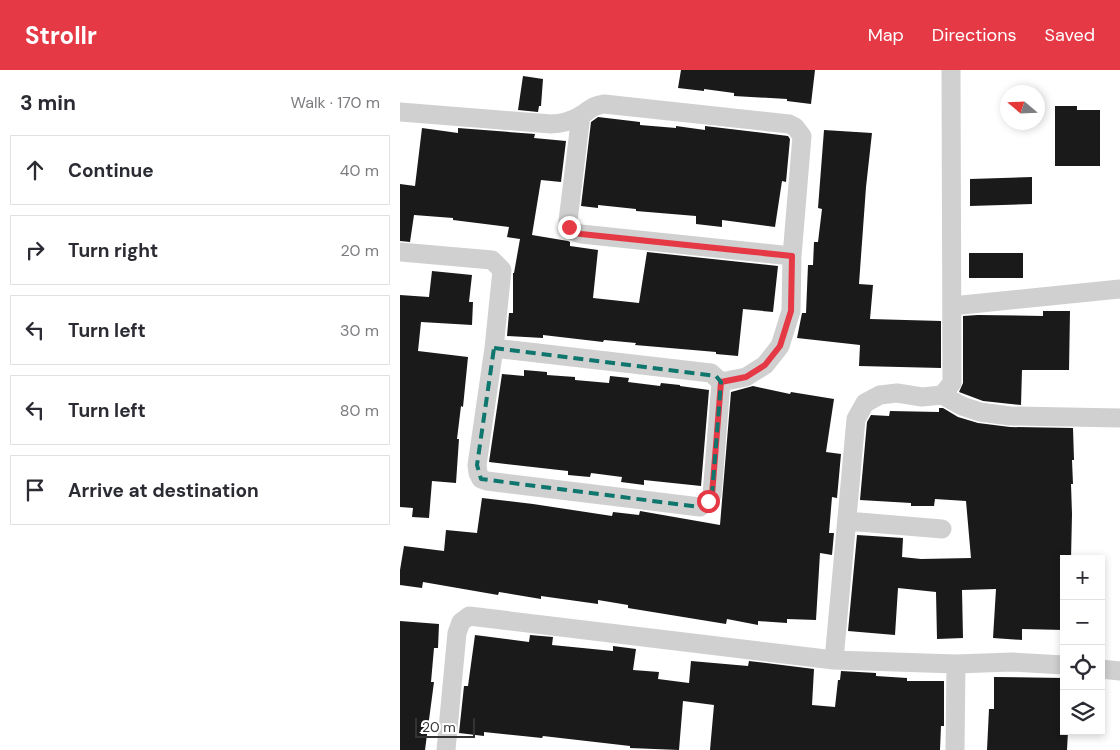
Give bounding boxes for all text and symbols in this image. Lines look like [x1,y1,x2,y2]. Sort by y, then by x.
text: Strollr [25,20,97,51]
text: Map [868,23,904,47]
text: Directions [932,23,1017,47]
text: Saved [1045,23,1095,47]
north arrow [1000,85,1045,130]
text: 3 min [20,89,76,117]
text: Walk · 170 m [291,92,380,113]
icon: ahead [21,156,49,184]
text: Continue [68,158,154,183]
text: 40 m [340,160,379,181]
route end [558,216,581,239]
icon: right [21,236,49,264]
text: Turn right [68,238,158,263]
text: 20 m [340,240,379,261]
icon: left [21,316,49,344]
text: Turn left [68,318,146,343]
text: 30 m [340,320,379,341]
icon: left [21,396,49,424]
text: Turn left [68,398,146,423]
text: 80 m [340,400,379,421]
icon: arrive [21,476,49,504]
text: Arrive at destination [68,478,259,503]
route start [697,490,720,513]
map controls [1060,555,1105,735]
button: + [1060,555,1105,600]
button: − [1060,600,1105,645]
button: locate [1060,645,1105,690]
button: layers [1060,690,1105,735]
scale bar [415,715,475,738]
text: 20 m [422,718,456,736]

